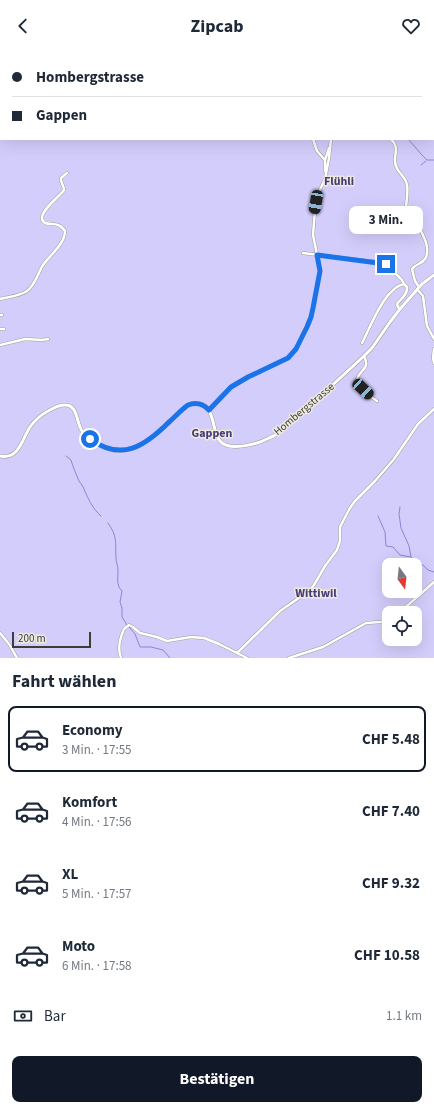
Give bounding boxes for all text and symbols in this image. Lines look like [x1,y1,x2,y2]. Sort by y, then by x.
text: Zipcab [190,14,244,39]
icon: back [12,15,34,37]
icon: heart [400,15,422,37]
text: Hombergstrasse [36,67,144,88]
text: Gappen [36,105,87,126]
district label: Flühli [324,173,354,190]
car [308,189,324,215]
callout: 3 Min. [349,206,423,234]
text: 3 Min. [369,211,403,229]
route end [377,255,395,273]
car [350,376,376,402]
street label: Hombergstrasse [270,379,338,439]
district label: Gappen [192,425,233,442]
route start [81,430,99,448]
north arrow [382,558,422,598]
map controls [382,558,422,646]
district label: Wittiwil [295,585,337,602]
button: locate [382,606,422,646]
scale bar [12,630,91,649]
text: 200 m [18,631,46,646]
text: Fahrt wählen [12,669,117,694]
text: Economy [62,720,123,741]
icon: car [14,721,50,757]
text: CHF 5.48 [362,729,420,750]
text: 3 Min. · 17:55 [62,741,132,759]
text: Komfort [62,792,117,813]
icon: car [14,793,50,829]
text: CHF 7.40 [362,801,420,822]
text: 4 Min. · 17:56 [62,813,132,831]
text: XL [62,864,78,885]
icon: car [14,865,50,901]
text: CHF 9.32 [362,873,420,894]
text: 5 Min. · 17:57 [62,885,132,903]
text: Moto [62,936,95,957]
icon: car [14,937,50,973]
text: CHF 10.58 [354,945,420,966]
text: 6 Min. · 17:58 [62,957,132,975]
icon: cash [12,1005,34,1027]
text: Bar [44,1006,66,1027]
text: 1.1 km [386,1007,422,1025]
button: Bestätigen [12,1056,422,1102]

